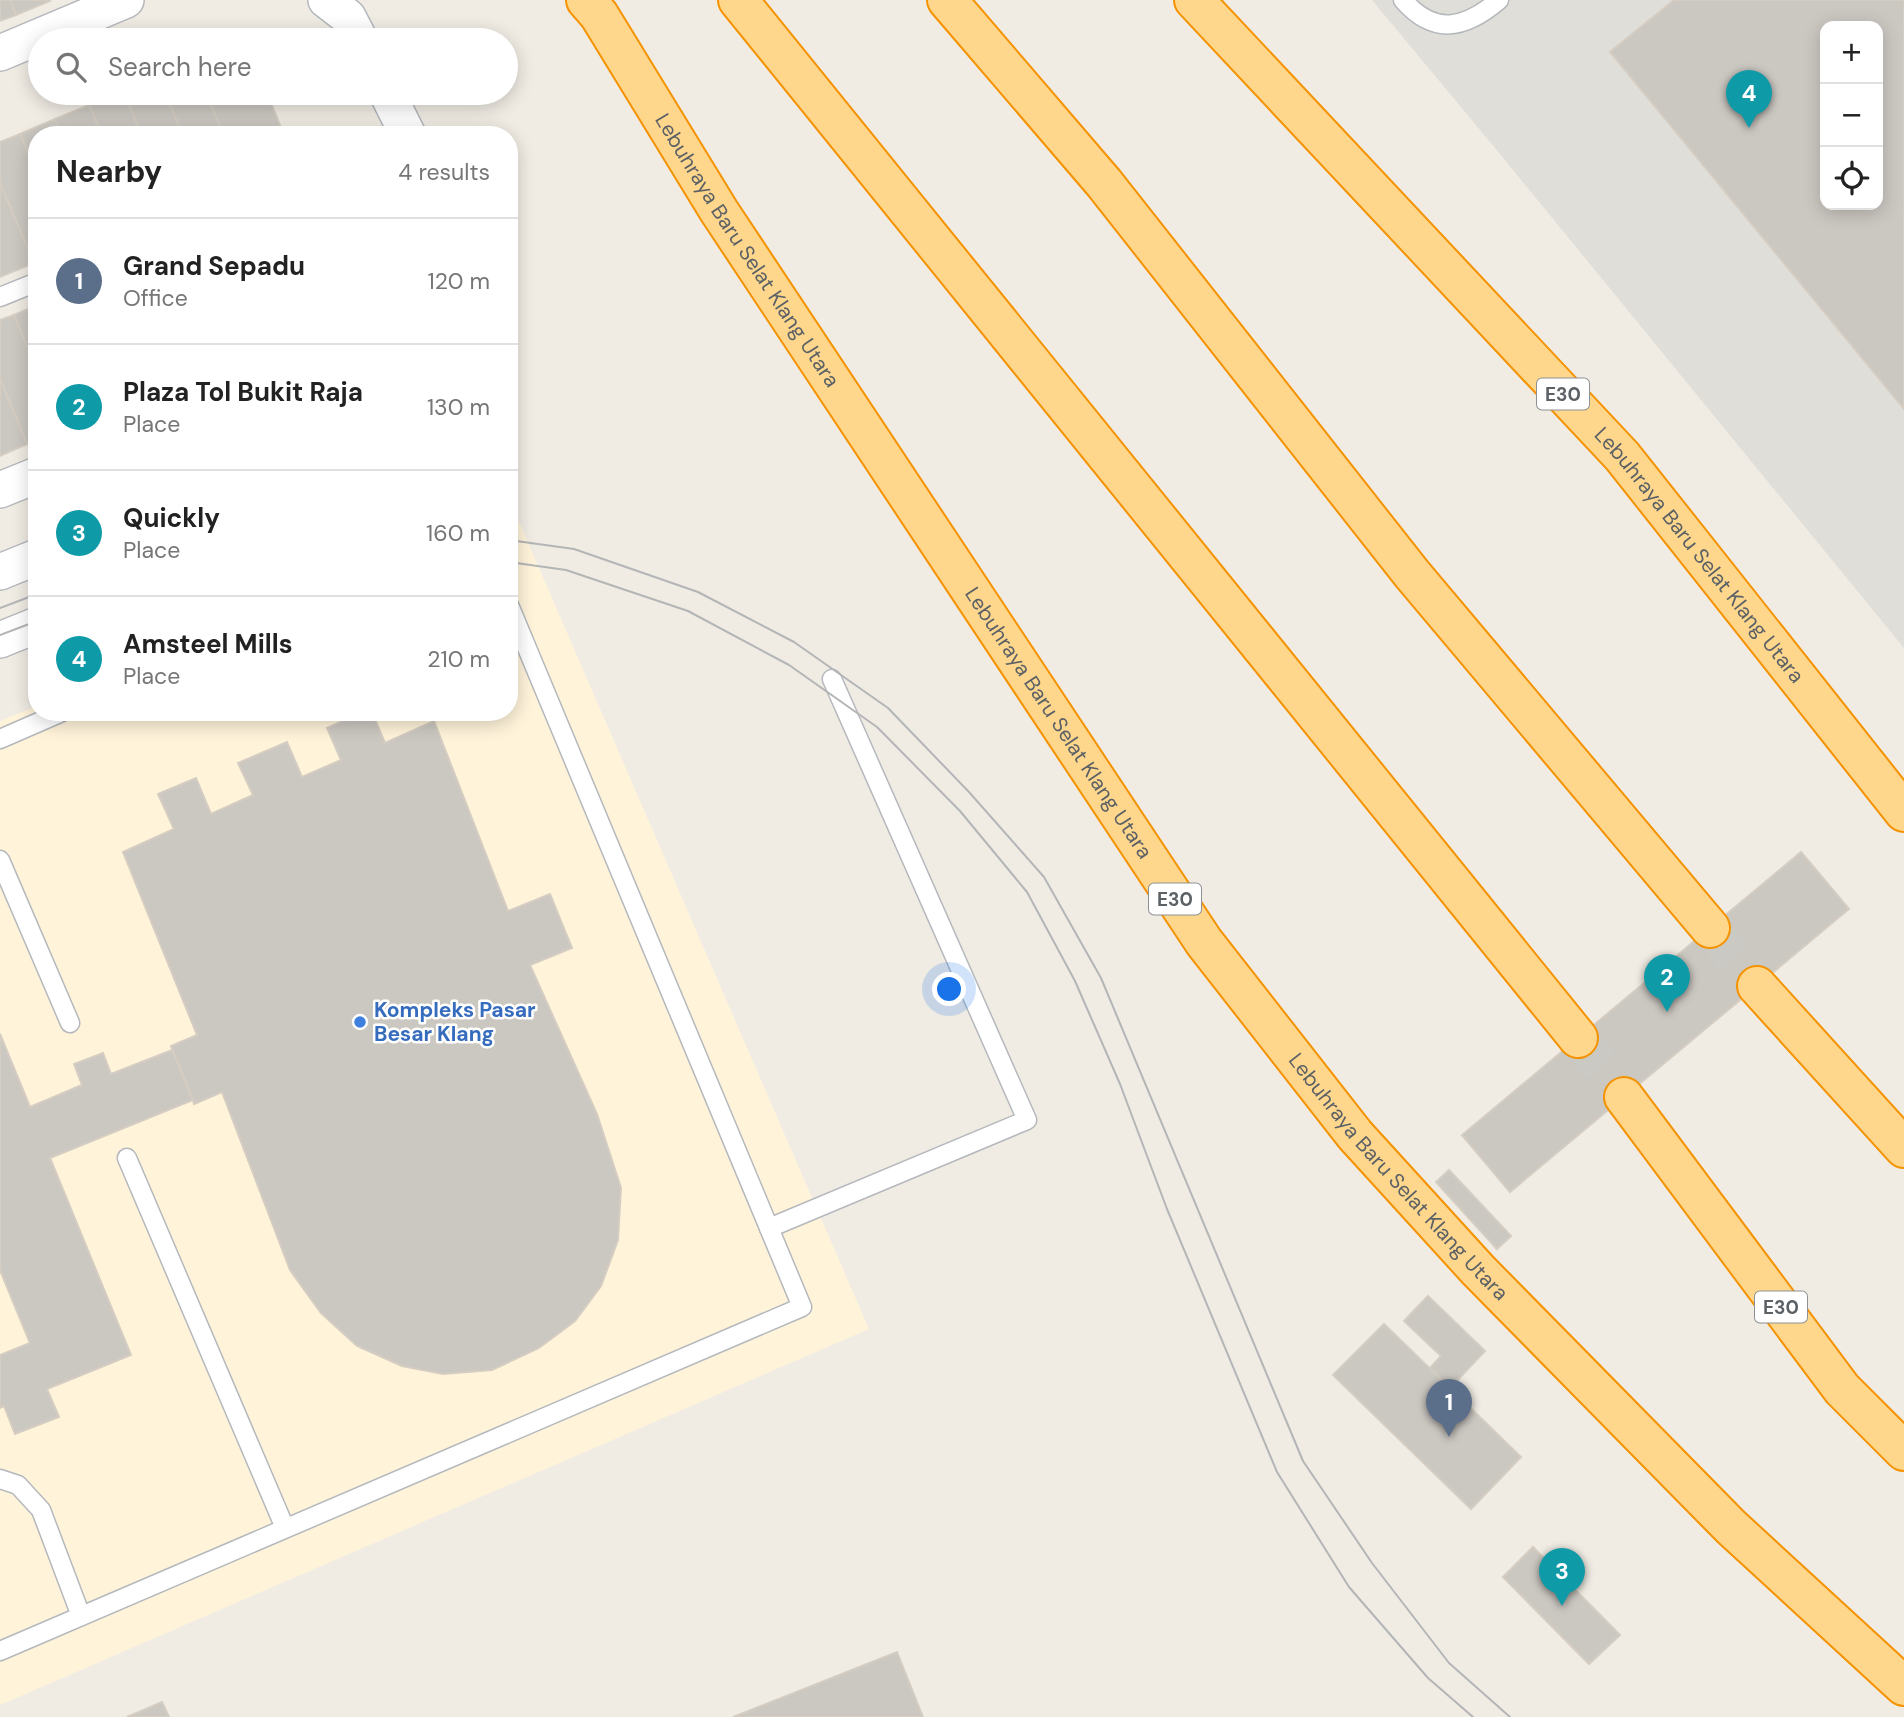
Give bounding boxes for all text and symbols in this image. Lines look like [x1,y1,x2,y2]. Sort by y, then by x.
map controls [1820,21,1883,210]
button: + [1820,21,1883,84]
search box [28,28,518,105]
icon: search [52,48,90,86]
text: Search here [108,50,251,84]
pin: 4 [1726,70,1772,128]
button: − [1820,84,1883,147]
street label: Lebuhraya Baru Selat Klang Utara [649,108,846,393]
button: locate [1820,147,1883,210]
text: Nearby [56,152,162,191]
text: 4 results [398,157,490,187]
text: Grand Sepadu [123,249,305,283]
text: 1 [75,266,83,296]
text: 120 m [427,266,490,296]
text: Office [123,283,188,313]
text: Plaza Tol Bukit Raja [123,375,363,409]
road number: E30 [1537,378,1589,410]
text: 2 [72,392,86,422]
text: 130 m [427,392,490,422]
text: Place [123,409,180,439]
street label: Lebuhraya Baru Selat Klang Utara [1588,421,1810,689]
text: Quickly [123,501,220,535]
text: 3 [72,518,86,548]
text: 160 m [426,518,490,548]
text: Place [123,535,180,565]
street label: Lebuhraya Baru Selat Klang Utara [958,582,1159,864]
text: Amsteel Mills [123,627,293,661]
text: 4 [72,644,86,674]
text: 210 m [427,644,490,674]
text: Place [123,661,180,691]
road number: E30 [1149,884,1201,914]
pin: 2 [1644,954,1690,1012]
your location [932,972,966,1006]
place label: Kompleks Pasar Besar Klang [374,996,536,1048]
marker: Kompleks Pasar Besar Klang [352,1014,368,1030]
street label: Lebuhraya Baru Selat Klang Utara [1282,1047,1514,1307]
road number: E30 [1755,1292,1807,1322]
pin: 1 [1426,1379,1472,1437]
pin: 3 [1539,1548,1585,1606]

